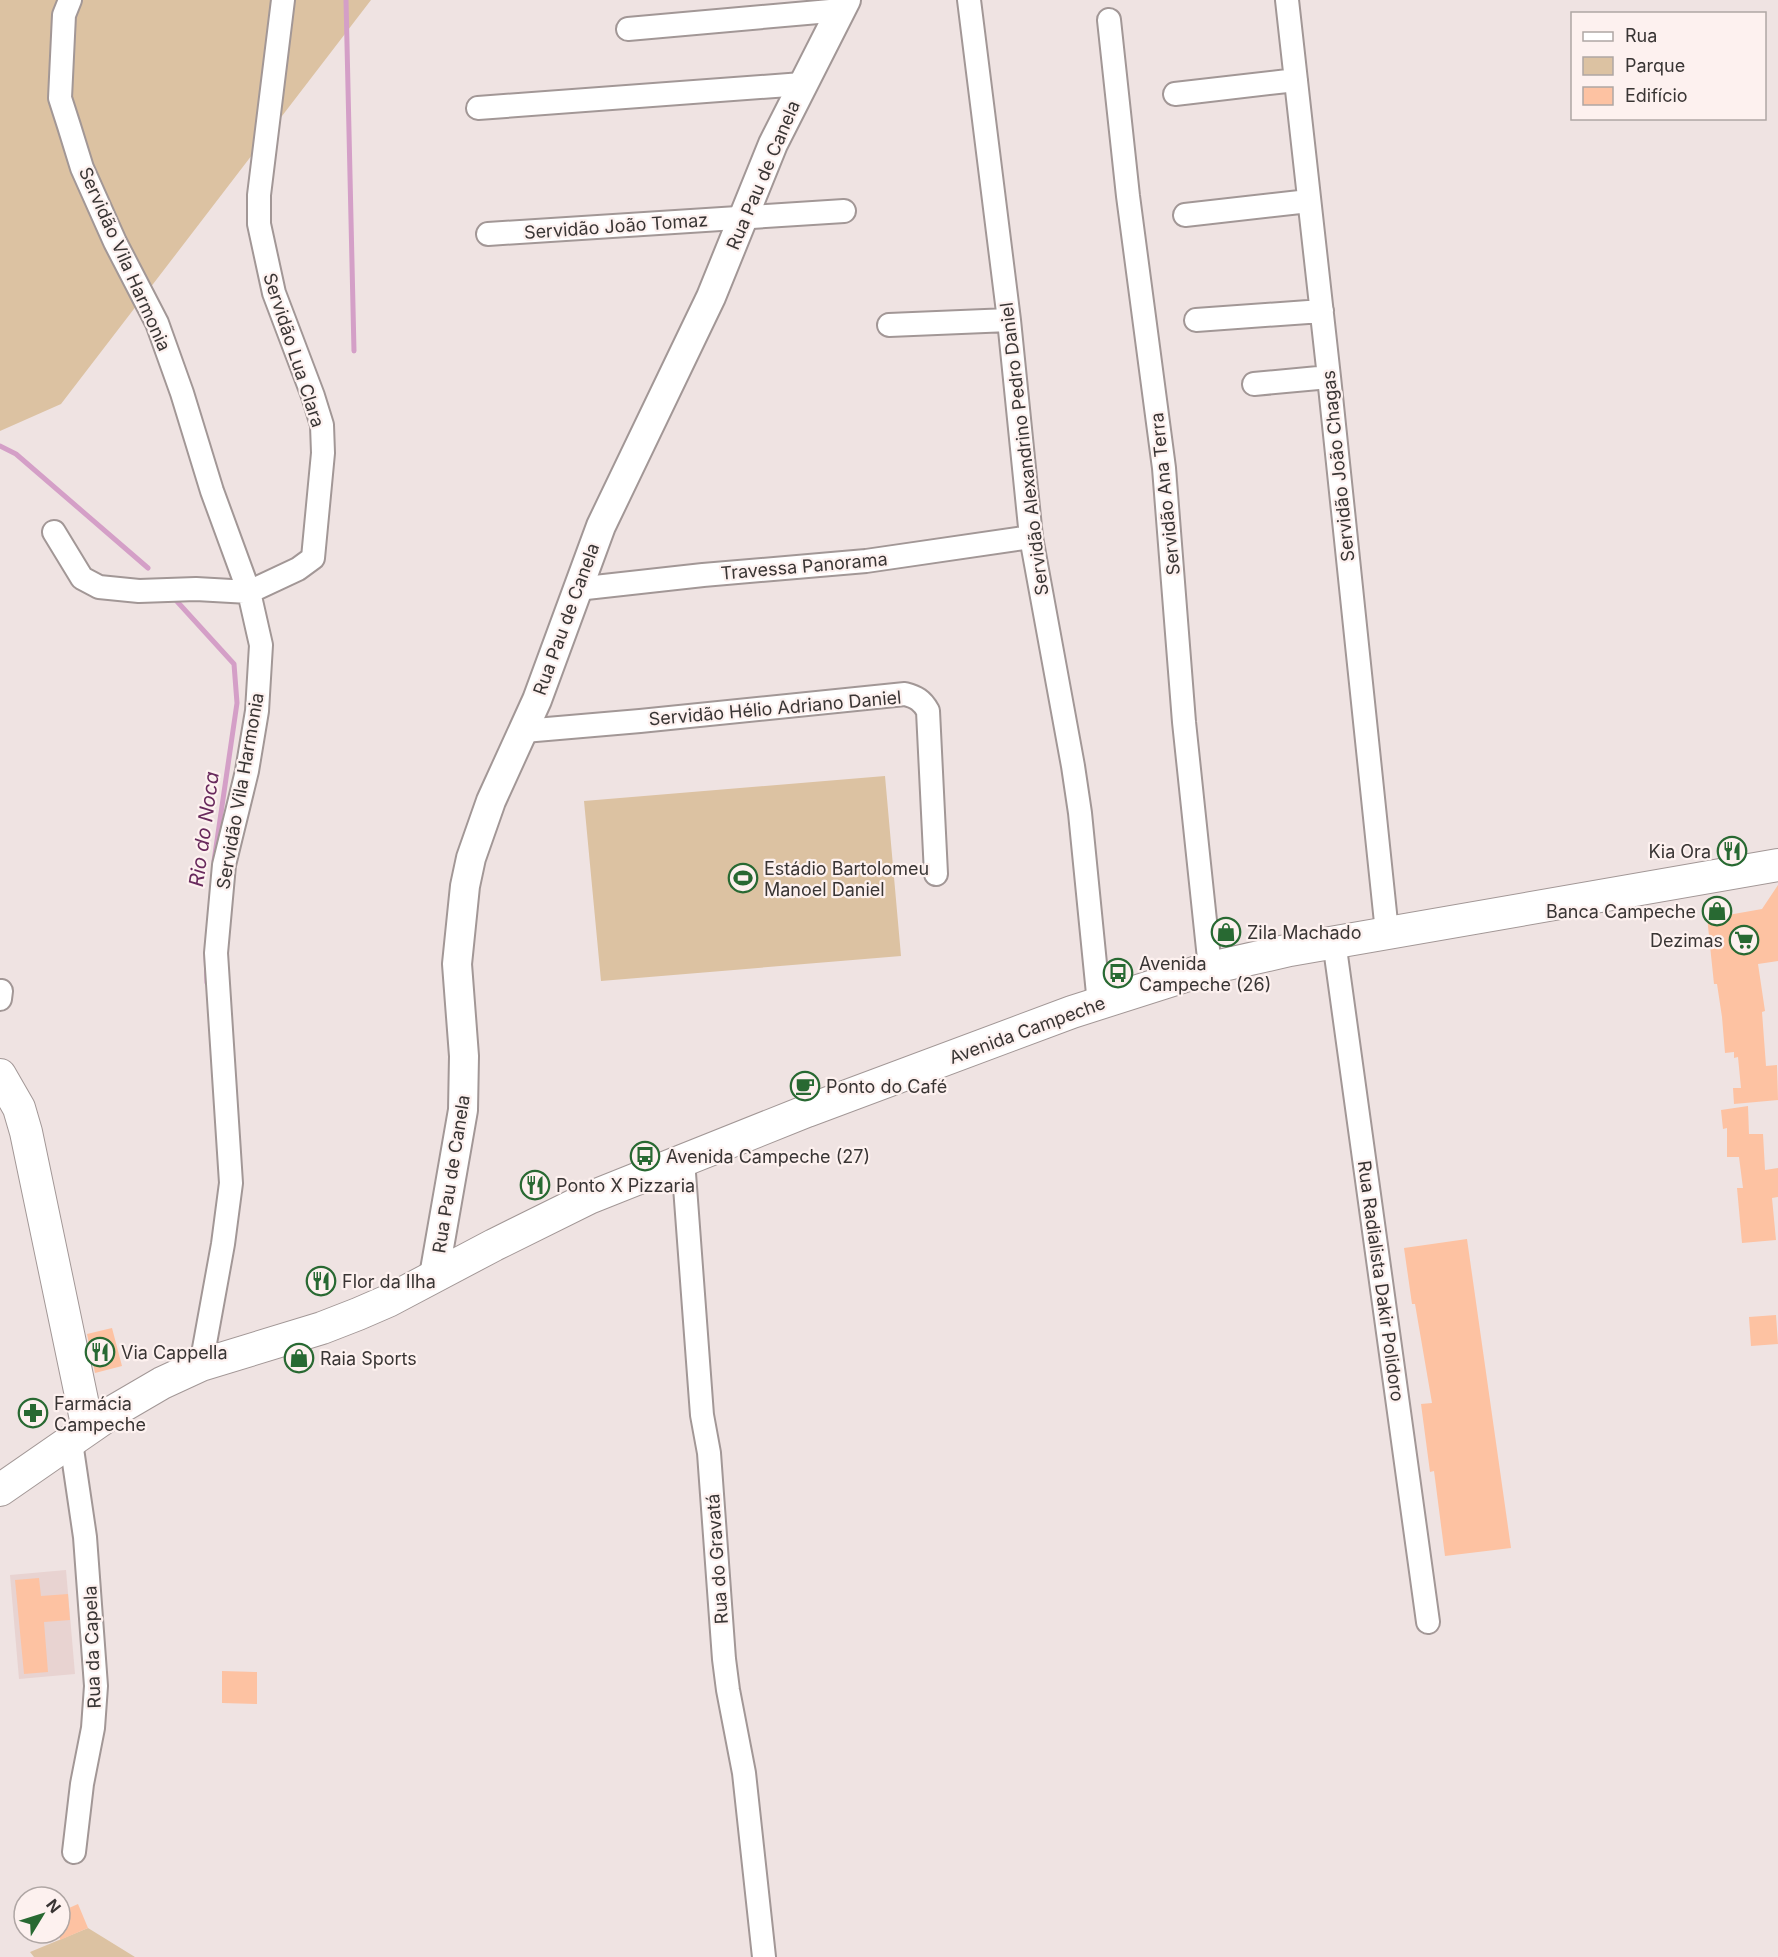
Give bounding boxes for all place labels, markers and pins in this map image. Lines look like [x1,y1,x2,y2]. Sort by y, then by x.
restaurant icon: Kia Ora [1716,835,1748,867]
place label: Kia Ora [1648,841,1711,862]
place label: Estádio Bartolomeu Manoel Daniel [764,858,929,900]
sports icon: Estádio Bartolomeu Manoel Daniel [727,862,759,894]
shop icon: Banca Campeche [1701,895,1733,927]
place label: Banca Campeche [1546,901,1696,922]
shop icon: Zila Machado [1210,916,1242,948]
place label: Zila Machado [1247,922,1361,943]
supermarket icon: Dezimas [1728,924,1760,956]
place label: Dezimas [1650,930,1723,951]
place label: Avenida Campeche (26) [1139,953,1271,995]
bus stop icon: Avenida Campeche (26) [1102,957,1134,989]
cafe icon: Ponto do Café [789,1070,821,1102]
place label: Ponto do Café [826,1076,947,1097]
bus stop icon: Avenida Campeche (27) [629,1140,661,1172]
place label: Avenida Campeche (27) [666,1146,870,1167]
restaurant icon: Ponto X Pizzaria [519,1169,551,1201]
place label: Ponto X Pizzaria [556,1175,695,1196]
restaurant icon: Flor da Ilha [305,1265,337,1297]
place label: Flor da Ilha [342,1271,436,1292]
restaurant icon: Via Cappella [84,1336,116,1368]
place label: Via Cappella [121,1342,228,1363]
shop icon: Raia Sports [283,1342,315,1374]
place label: Raia Sports [320,1348,417,1369]
place label: Farmácia Campeche [54,1393,146,1435]
pharmacy icon: Farmácia Campeche [17,1397,49,1429]

